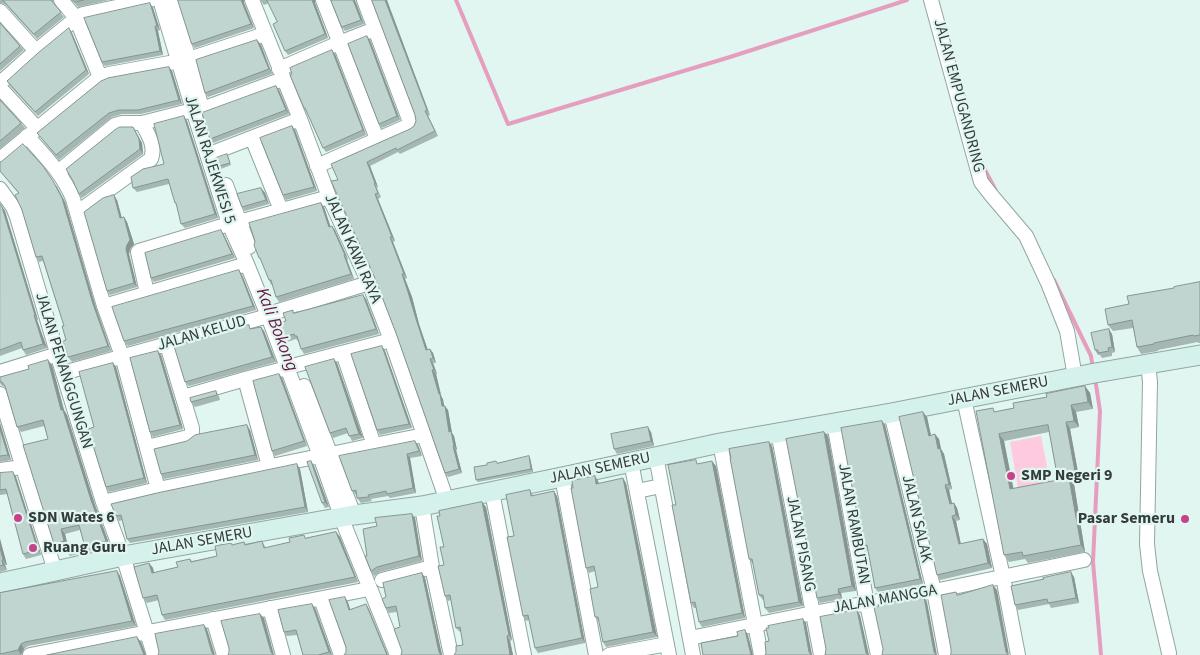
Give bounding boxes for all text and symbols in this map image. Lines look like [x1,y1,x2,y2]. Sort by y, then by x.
street label: JALAN EMPUGANDRING [928,17,988,175]
street label: JALAN RAJEKWESI 5 [179,93,239,227]
street label: JALAN KAWI RAYA [319,191,385,307]
water label: Kali Bokong [250,285,302,375]
street label: JALAN PENANGGUNGAN [30,290,96,452]
street label: JALAN KELUD [155,312,249,356]
street label: JALAN SEMERU [946,373,1050,411]
street label: JALAN SEMERU [548,449,652,489]
street label: JALAN RAMBUTAN [833,462,873,586]
place label: SMP Negeri 9 [1021,466,1113,486]
marker: SMP Negeri 9 [1005,470,1017,482]
street label: JALAN SALAK [897,473,935,565]
street label: JALAN PISANG [781,494,819,594]
place label: SDN Wates 6 [28,508,115,528]
place label: Pasar Semeru [1078,509,1175,529]
marker: SDN Wates 6 [12,512,24,524]
marker: Pasar Semeru [1179,513,1191,525]
street label: JALAN SEMERU [150,524,254,560]
place label: Ruang Guru [43,538,126,558]
marker: Ruang Guru [27,542,39,554]
street label: JALAN MANGGA [831,581,939,619]

